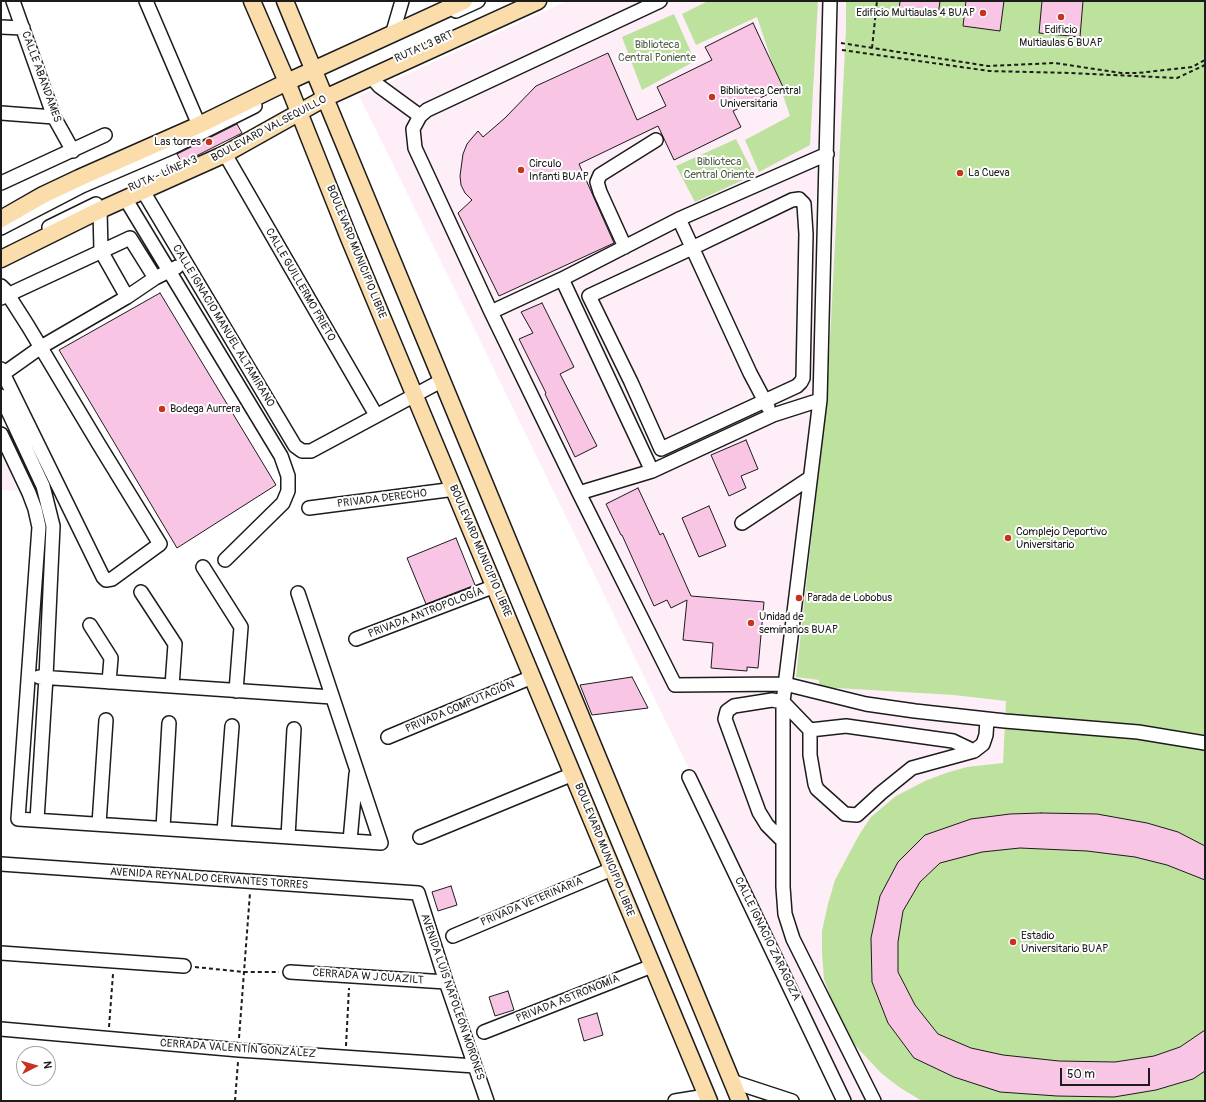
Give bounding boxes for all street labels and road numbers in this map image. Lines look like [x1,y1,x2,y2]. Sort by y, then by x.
street label: RUTA L3 BRT [393,28,455,66]
street label: CALLE ABANDAMES [18,30,64,124]
street label: BOULEVARD VALSEQUILLO [209,93,329,165]
street label: RUTA - LÍNEA 3 [126,153,200,195]
street label: BOULEVARD MUNICIPIO LIBRE [323,183,389,321]
street label: CALLE GUILLERMO PRIETO [262,226,338,344]
street label: CALLE IGNACIO MANUEL ALTAMIRANO [169,242,277,410]
street label: BOULEVARD MUNICIPIO LIBRE [446,483,514,619]
street label: PRIVADA DERECHO [336,487,428,511]
street label: PRIVADA ANTROPOLOGÍA [366,585,486,641]
street label: PRIVADA COMPUTACIÓN [404,678,516,736]
street label: BOULEVARD MUNICIPIO LIBRE [571,781,637,919]
street label: AVENIDA REYNALDO CERVANTES TORRES [110,865,308,893]
street label: PRIVADA VETERINARIA [479,875,585,929]
street label: CALLE IGNACIO ZARAGOZA [731,875,803,1003]
street label: AVENIDA LUIS NAPOLEÓN MORONES [417,912,487,1082]
street label: CERRADA W J CUAZILT [312,967,424,987]
street label: PRIVADA ASTRONOMÍA [514,972,622,1026]
street label: CERRADA VALENTÍN GONZÁLEZ [160,1037,316,1061]

